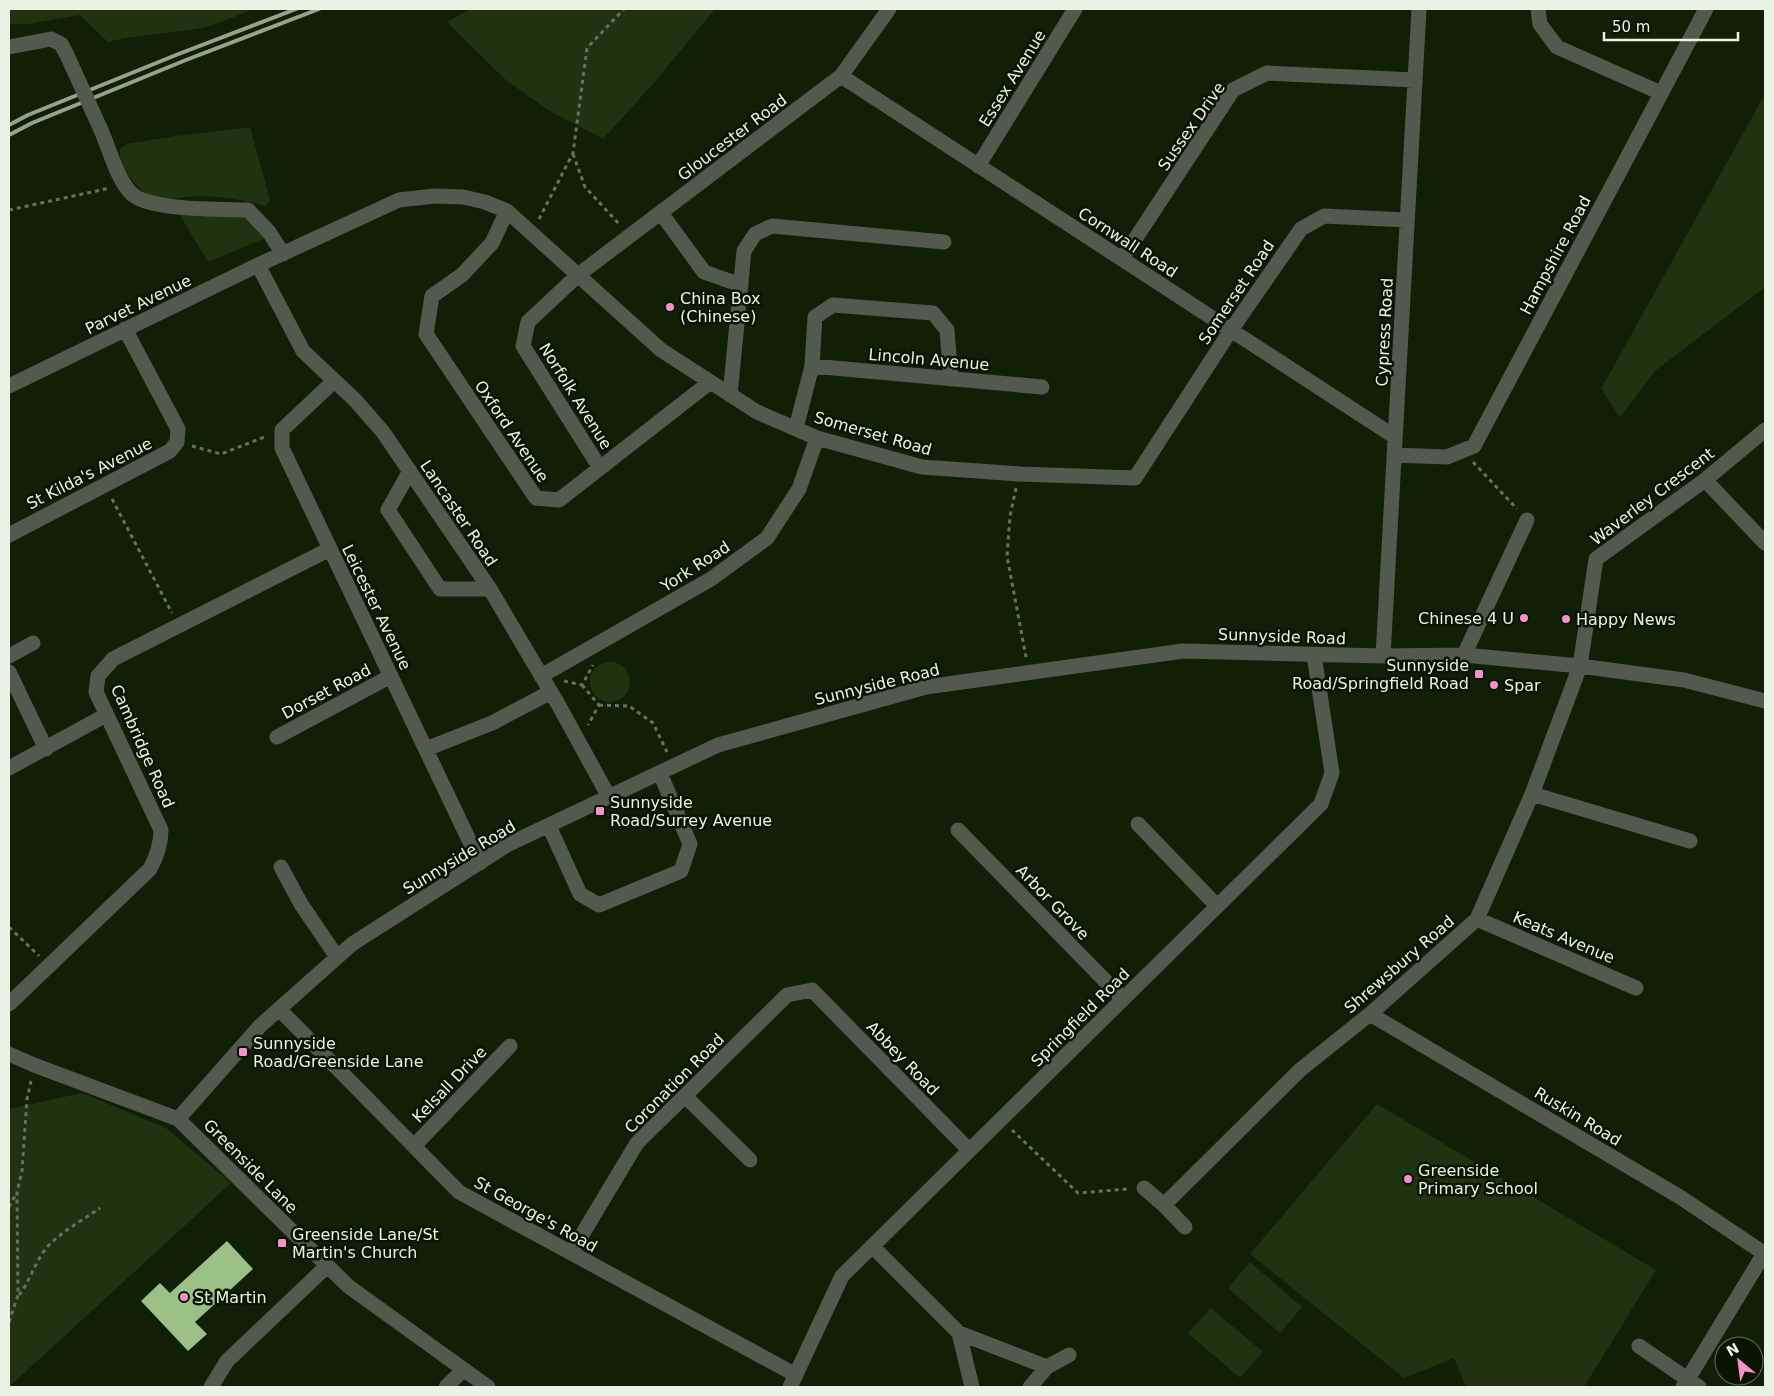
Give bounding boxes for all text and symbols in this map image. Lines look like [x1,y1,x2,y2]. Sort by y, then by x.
scale bar [1604,10,1738,42]
text: 50 m [1612,18,1650,36]
street label: Essex Avenue [975,26,1050,130]
street label: Sussex Drive [1154,78,1229,174]
street label: Gloucester Road [674,90,791,185]
street label: Hampshire Road [1516,193,1595,318]
street label: Cornwall Road [1075,203,1181,282]
street label: Somerset Road [1195,237,1278,348]
street label: Parvet Avenue [82,271,194,338]
street label: Cypress Road [1372,277,1397,387]
place label: China Box (Chinese) [680,289,761,326]
marker: China Box (Chinese) [664,301,676,313]
street label: Norfolk Avenue [535,339,616,453]
street label: Lincoln Avenue [868,345,990,374]
street label: Oxford Avenue [471,377,553,486]
street label: Somerset Road [812,408,934,459]
street label: St Kilda's Avenue [23,434,155,513]
street label: Waverley Crescent [1587,444,1718,549]
street label: Lancaster Road [416,457,501,570]
street label: York Road [656,537,733,596]
street label: Leicester Avenue [338,541,415,673]
place label: Chinese 4 U [1418,609,1514,628]
place label: Happy News [1576,610,1676,629]
marker: Chinese 4 U [1518,612,1530,624]
marker: Happy News [1560,613,1572,625]
street label: Sunnyside Road [1218,625,1346,648]
place label: Sunnyside Road/Springfield Road [1292,656,1469,693]
street label: Dorset Road [278,660,374,723]
street label: Sunnyside Road [813,660,942,709]
marker: Sunnyside Road/Springfield Road [1473,668,1485,680]
place label: Spar [1504,676,1541,695]
marker: Spar [1488,679,1500,691]
street label: Cambridge Road [107,682,178,811]
place label: Sunnyside Road/Surrey Avenue [610,793,772,830]
marker: Sunnyside Road/Surrey Avenue [594,805,606,817]
street label: Sunnyside Road [399,816,519,899]
street label: Arbor Grove [1012,861,1093,944]
street label: Keats Avenue [1510,908,1617,967]
street label: Shrewsbury Road [1341,911,1458,1017]
street label: Springfield Road [1027,964,1134,1071]
street label: Abbey Road [863,1017,943,1099]
street label: Coronation Road [621,1030,728,1137]
place label: Sunnyside Road/Greenside Lane [253,1034,424,1071]
street label: Kelsall Drive [408,1042,490,1126]
marker: Sunnyside Road/Greenside Lane [237,1046,249,1058]
street label: Ruskin Road [1531,1083,1625,1150]
street label: Greenside Lane [200,1115,302,1217]
place label: Greenside Primary School [1418,1161,1538,1198]
street label: St George's Road [471,1173,601,1256]
marker: Greenside Primary School [1402,1173,1414,1185]
place label: Greenside Lane/St Martin's Church [292,1225,439,1262]
marker: Greenside Lane/St Martin's Church [276,1237,288,1249]
place label: St Martin [194,1288,267,1307]
marker: St Martin [178,1291,190,1303]
north arrow [1714,1336,1764,1386]
text: N [1724,1340,1742,1359]

